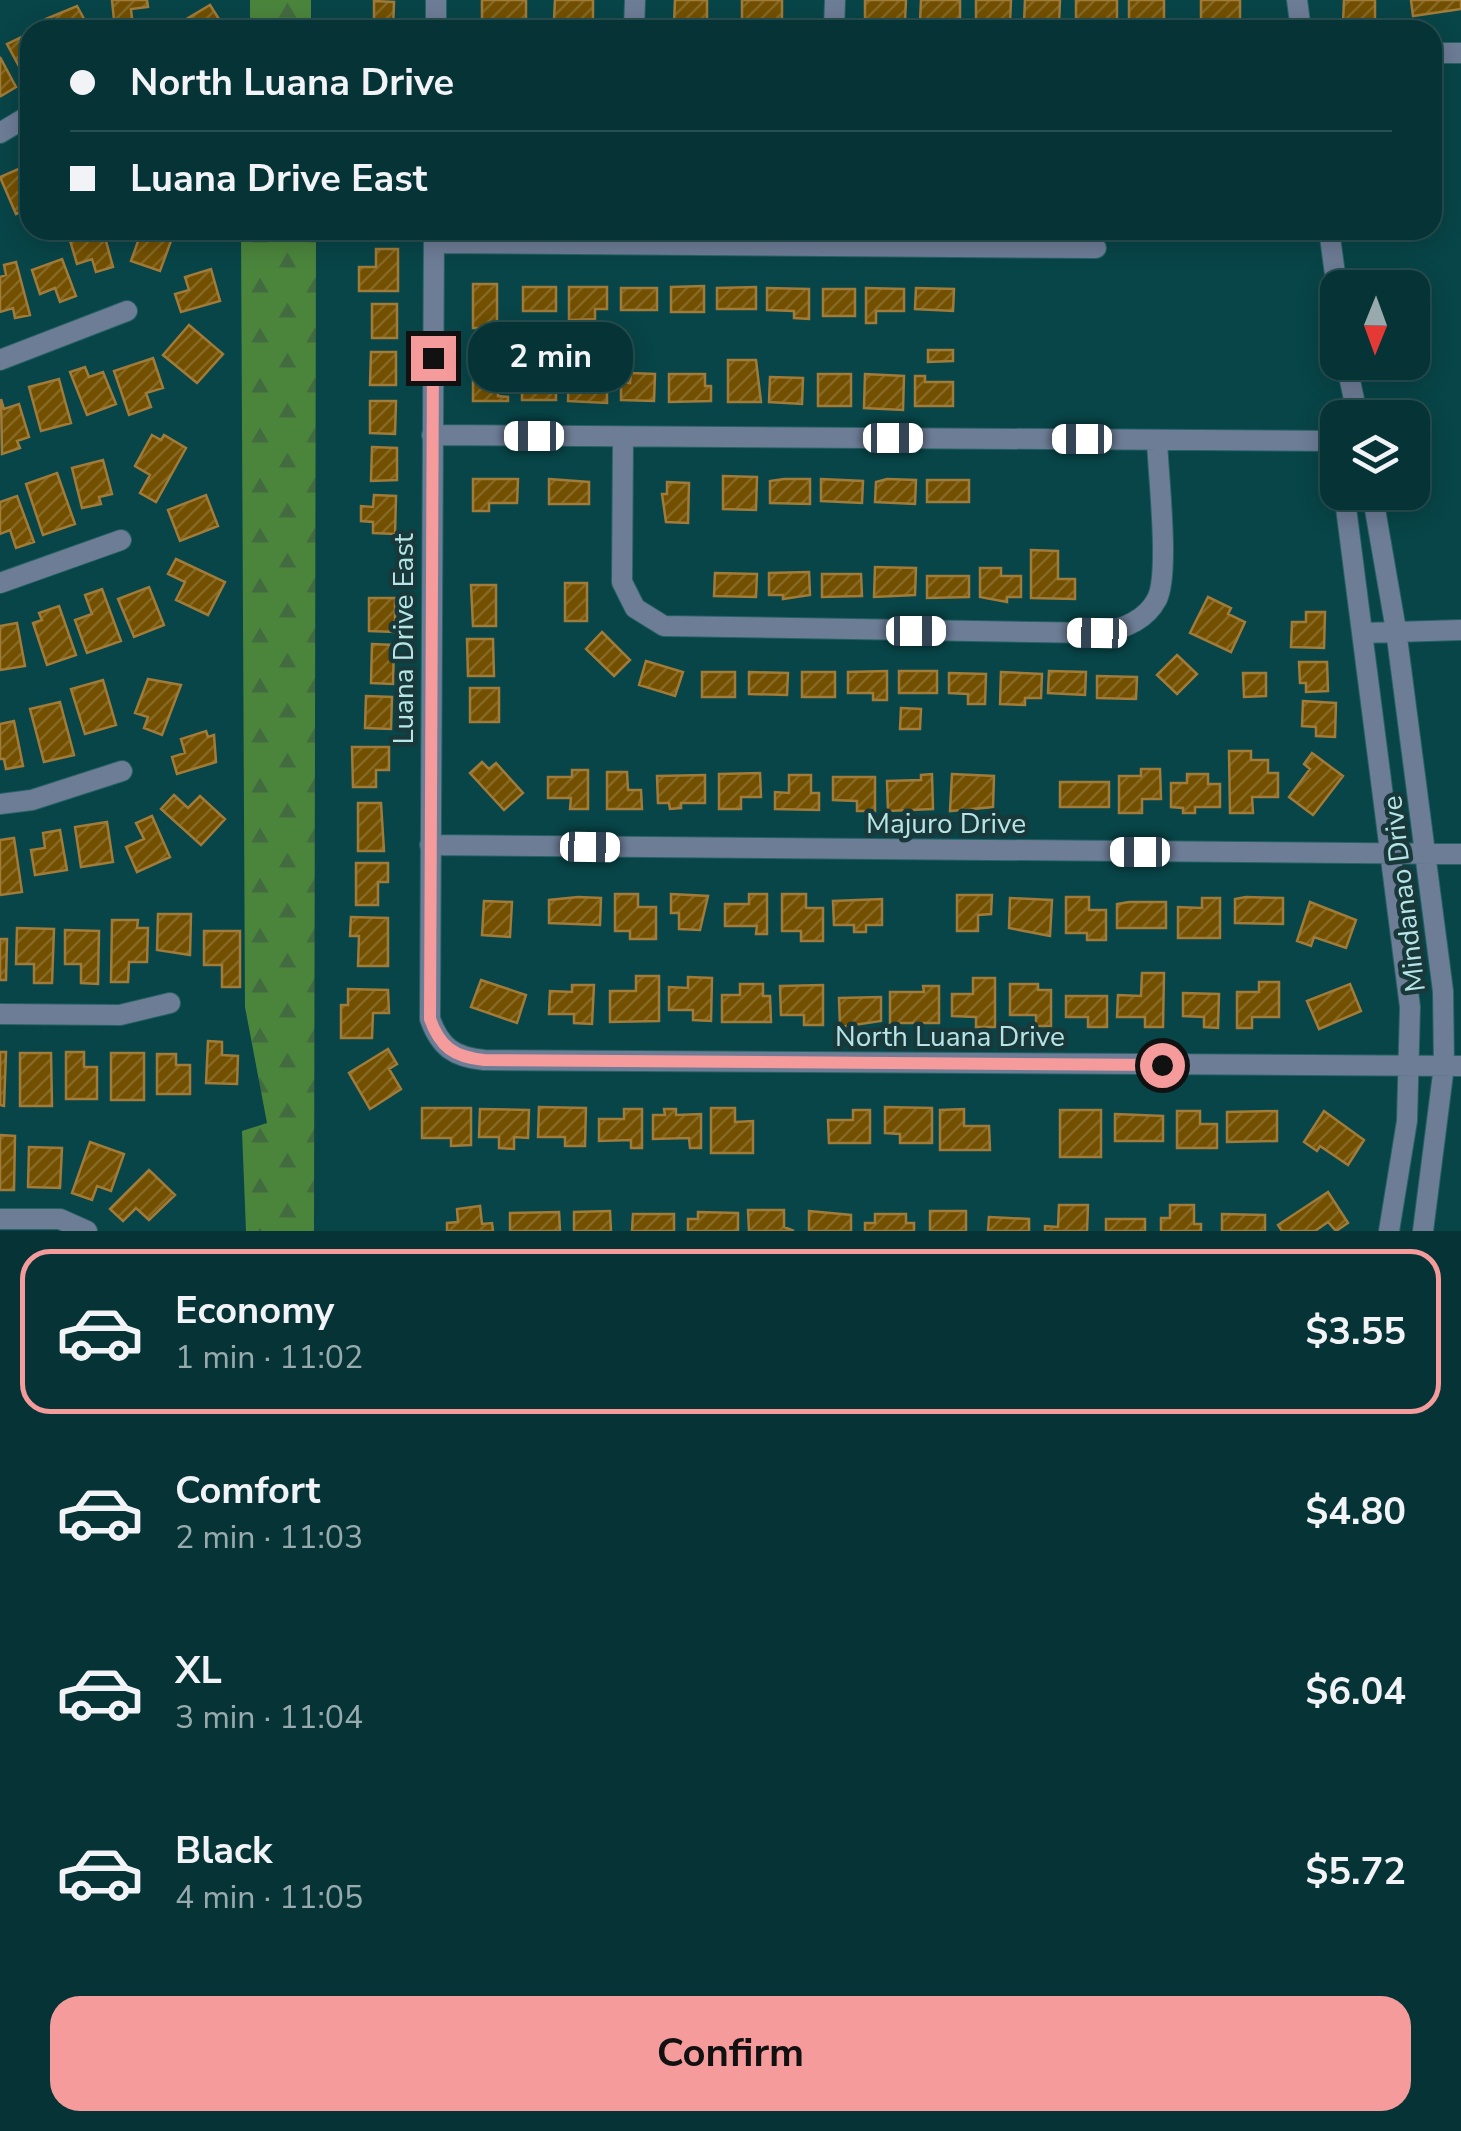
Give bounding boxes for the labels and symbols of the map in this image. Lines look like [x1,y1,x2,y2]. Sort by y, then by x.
north arrow [1320,270,1430,380]
callout: 2 min [468,323,633,393]
route end [411,336,456,381]
car [504,421,564,451]
car [863,423,923,453]
car [1052,424,1112,454]
street label: Luana Drive East [385,533,423,745]
car [886,616,946,646]
car [1067,617,1127,649]
street label: Mindanao Drive [1373,794,1435,994]
street label: Majuro Drive [866,805,1026,843]
car [560,831,620,863]
car [1110,837,1170,867]
street label: North Luana Drive [835,1018,1065,1056]
route start [1140,1043,1185,1088]

